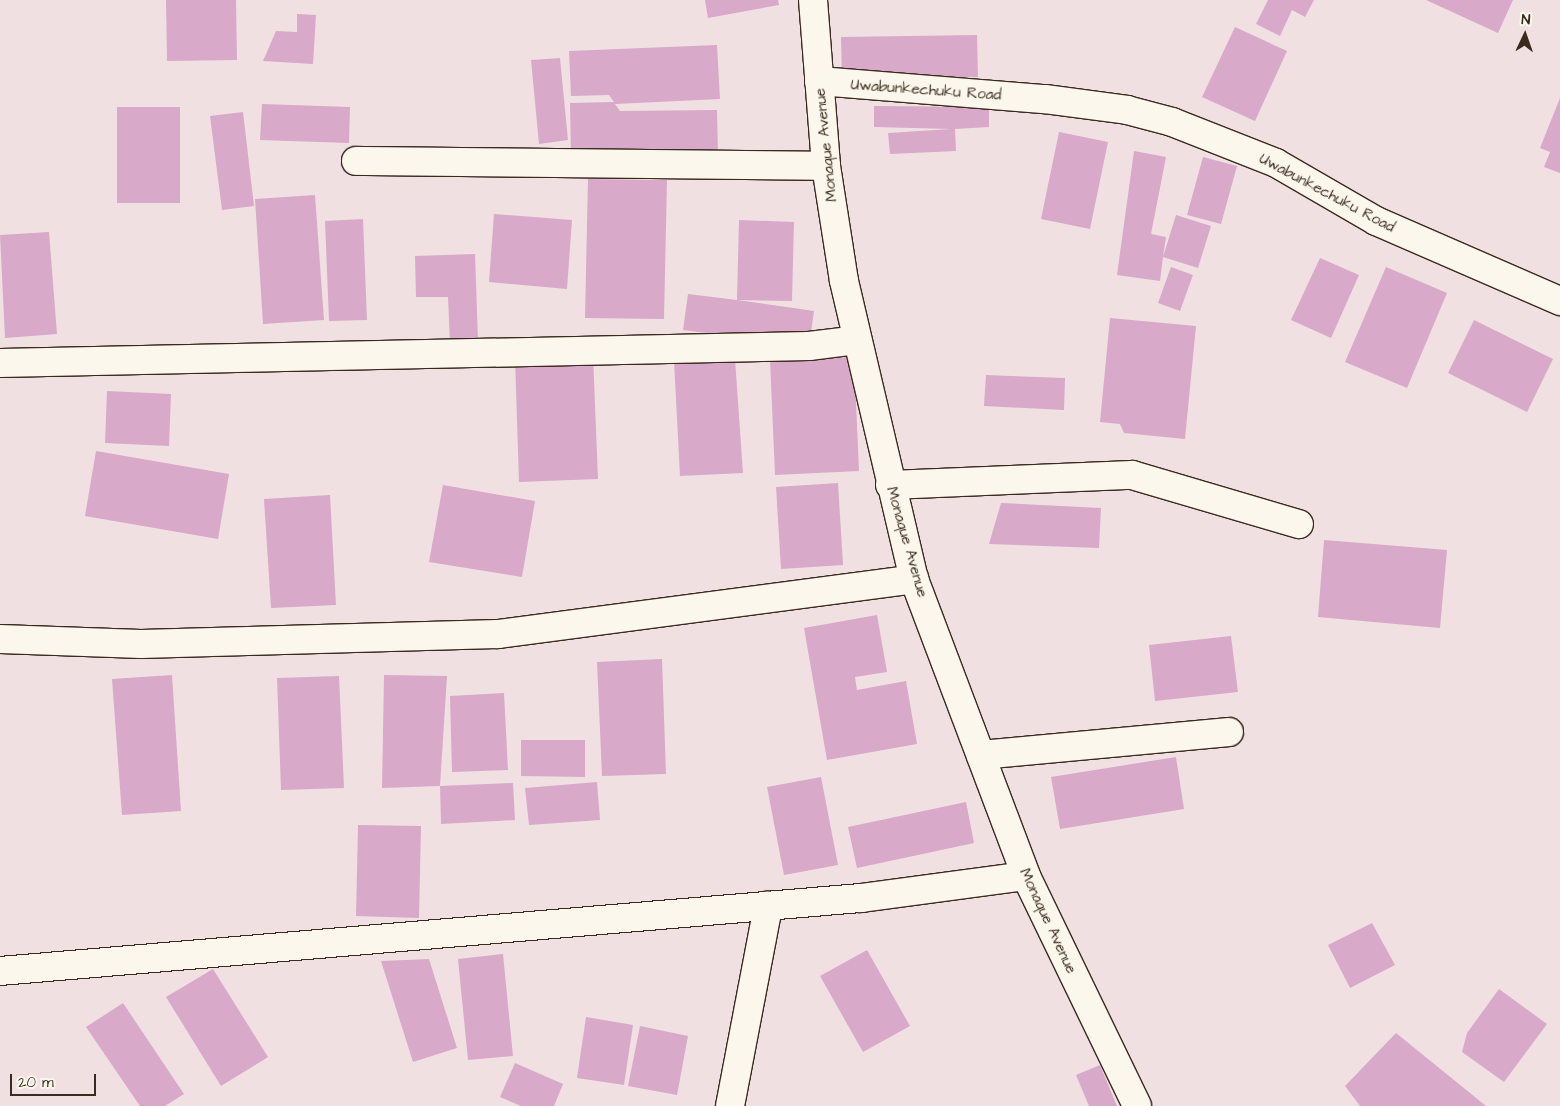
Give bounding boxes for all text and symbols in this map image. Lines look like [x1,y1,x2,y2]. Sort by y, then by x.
north arrow [1500,10,1550,60]
text: N [1521,10,1531,30]
street label: Uwabunkechuku Road [850,76,1002,104]
street label: Monaque Avenue [811,87,841,203]
street label: Uwabunkechuku Road [1256,150,1398,236]
street label: Monaque Avenue [883,485,931,599]
street label: Monaque Avenue [1016,865,1080,977]
scale bar [12,1064,99,1096]
text: 20 m [18,1072,54,1093]

